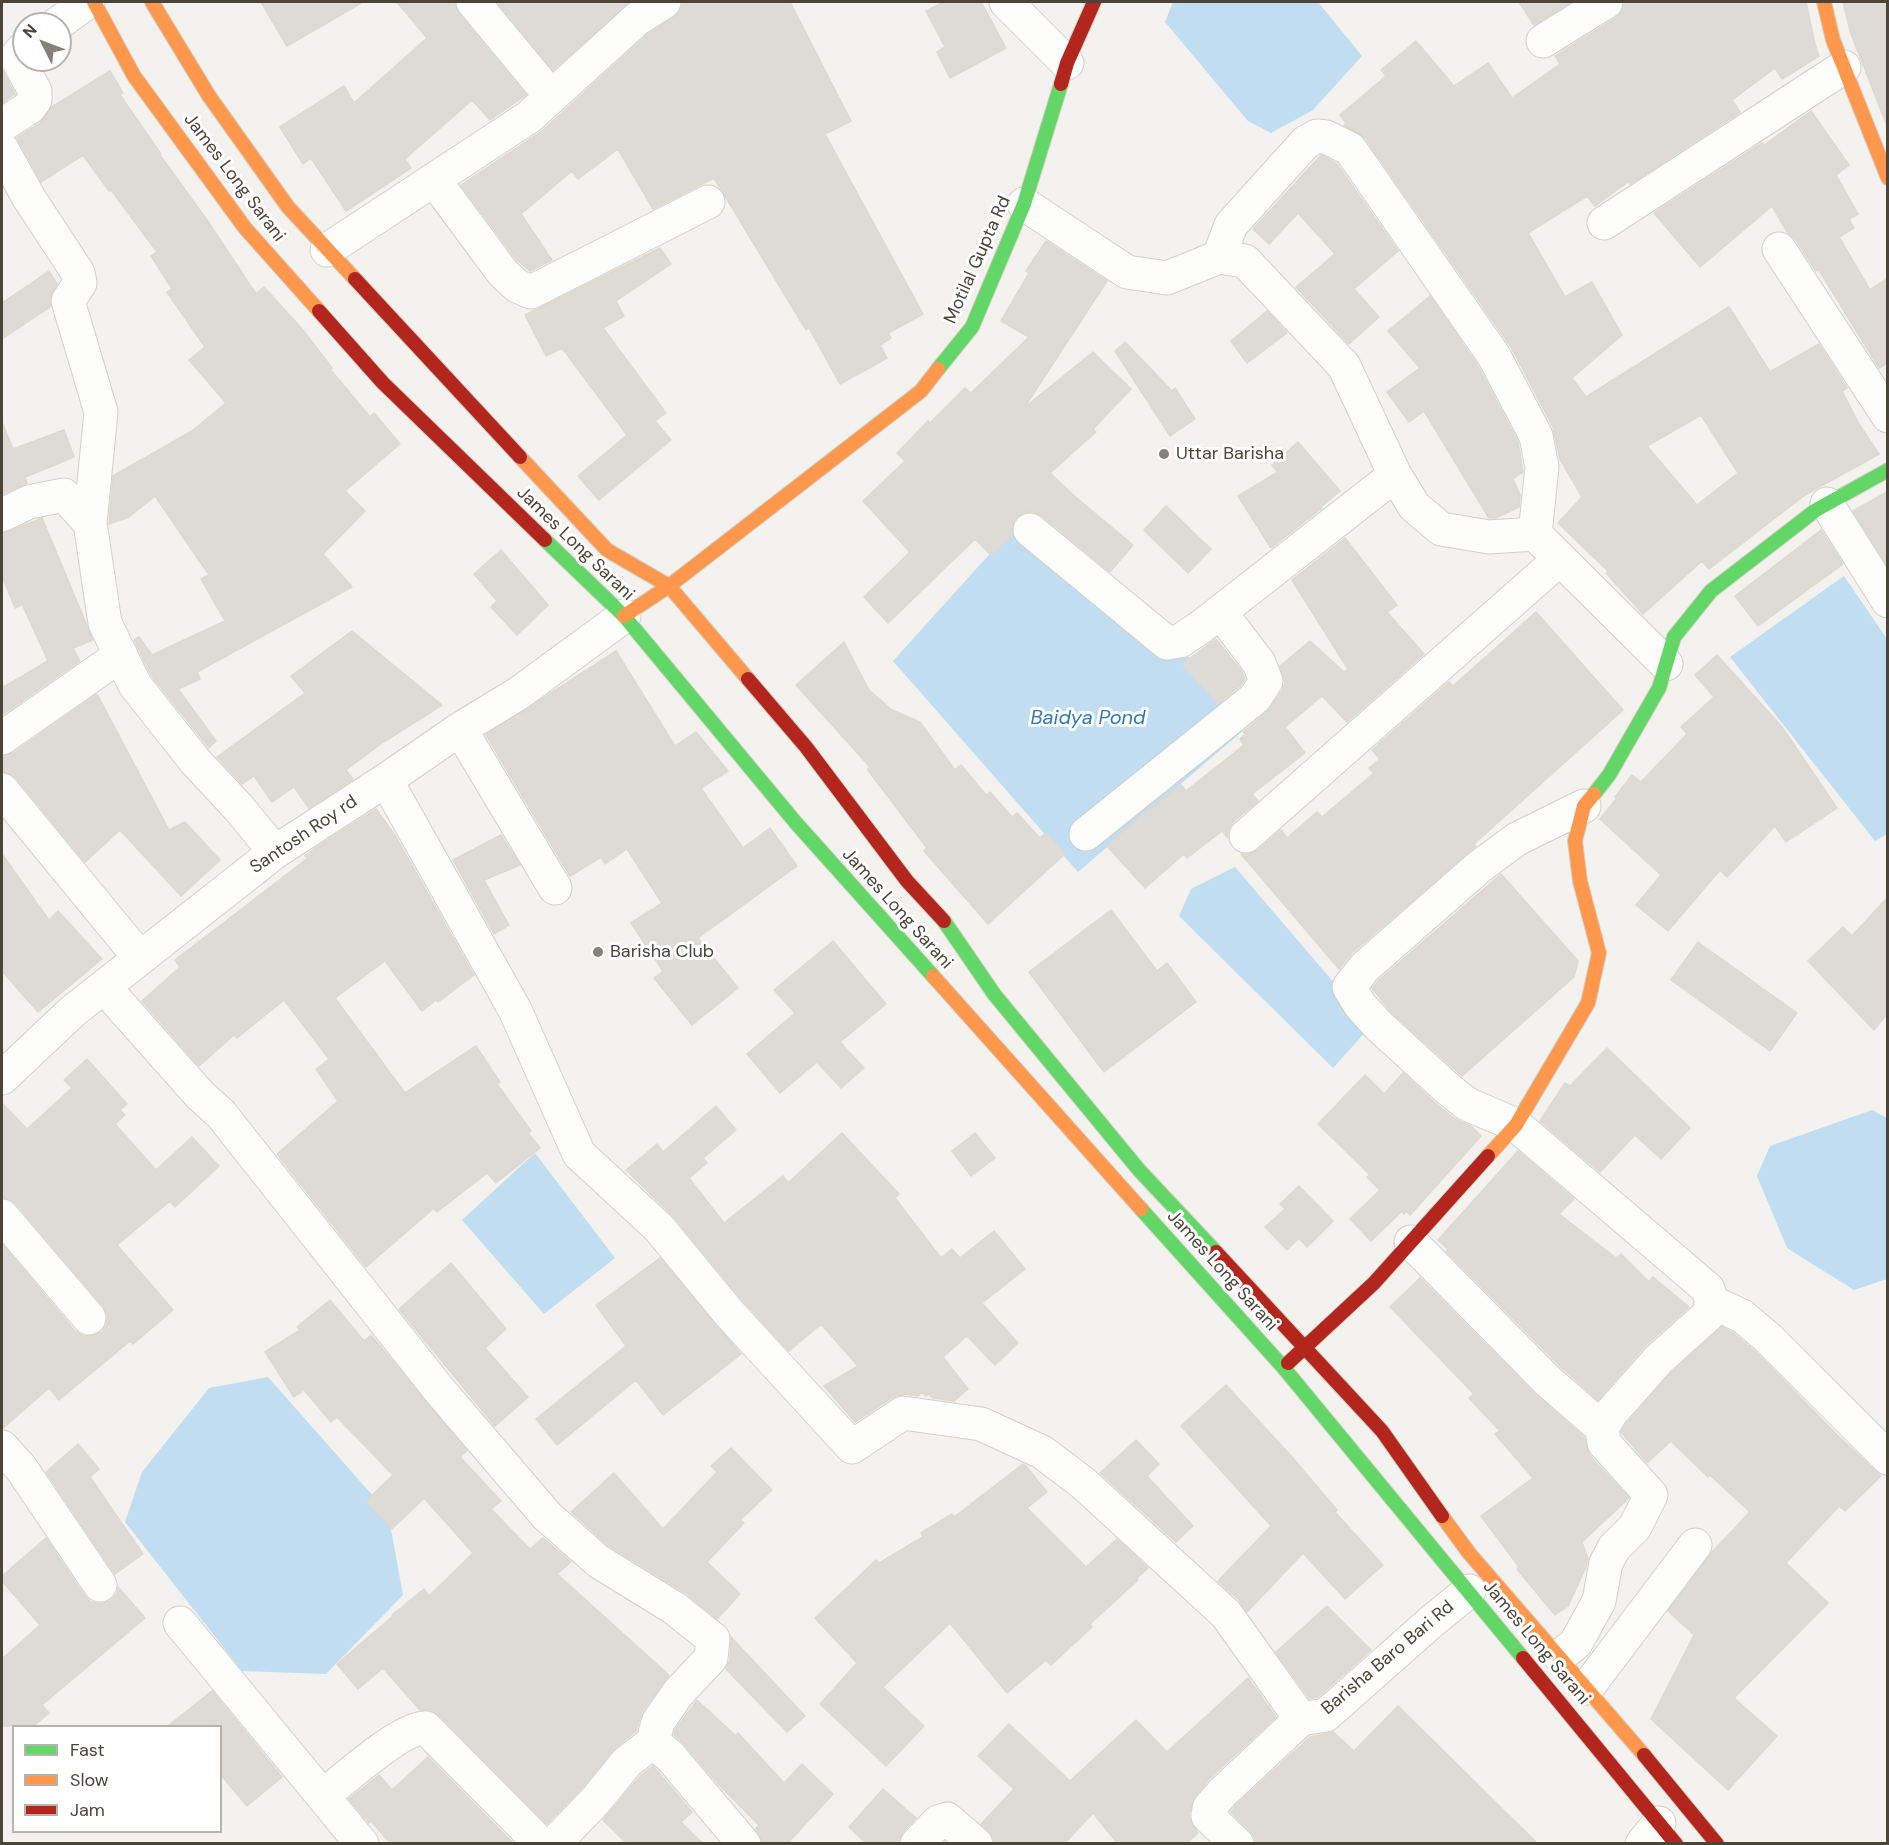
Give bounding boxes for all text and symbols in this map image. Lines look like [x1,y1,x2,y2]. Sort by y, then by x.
north arrow [12,12,72,72]
text: N [18,20,41,42]
street label: James Long Sarani [179,110,289,246]
street label: Motilal Gupta Rd [940,193,1016,327]
place label: Uttar Barisha [1176,443,1284,465]
marker: Uttar Barisha [1157,447,1171,461]
street label: James Long Sarani [512,482,638,606]
water label: Baidya Pond [1030,707,1146,731]
street label: Santosh Roy rd [246,791,362,879]
street label: James Long Sarani [837,844,957,974]
place label: Barisha Club [610,941,714,963]
marker: Barisha Club [591,945,605,959]
street label: James Long Sarani [1162,1206,1282,1336]
street label: James Long Sarani [1478,1577,1594,1709]
street label: Barisha Baro Bari Rd [1318,1596,1458,1720]
legend [12,1725,222,1833]
text: Fast [70,1738,105,1762]
text: Slow [70,1768,109,1792]
text: Jam [70,1798,105,1822]

